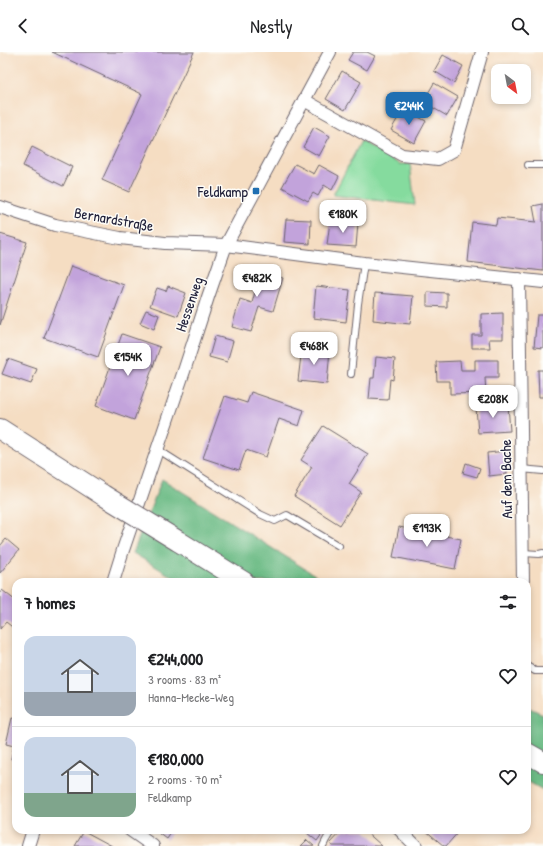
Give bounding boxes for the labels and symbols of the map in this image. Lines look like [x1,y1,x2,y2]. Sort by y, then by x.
north arrow [491,64,531,104]
pin: €244K [381,92,437,126]
place label: Feldkamp [197,181,249,202]
marker: Feldkamp [251,186,261,196]
pin: €180K [315,200,371,234]
street label: Bernardstraße [73,202,155,236]
pin: €482K [229,264,285,298]
street label: Hessenweg [170,273,208,334]
pin: €468K [286,332,342,366]
pin: €154K [100,343,156,377]
pin: €208K [465,385,521,419]
street label: Auf dem Bache [495,439,517,519]
pin: €193K [399,514,455,548]

